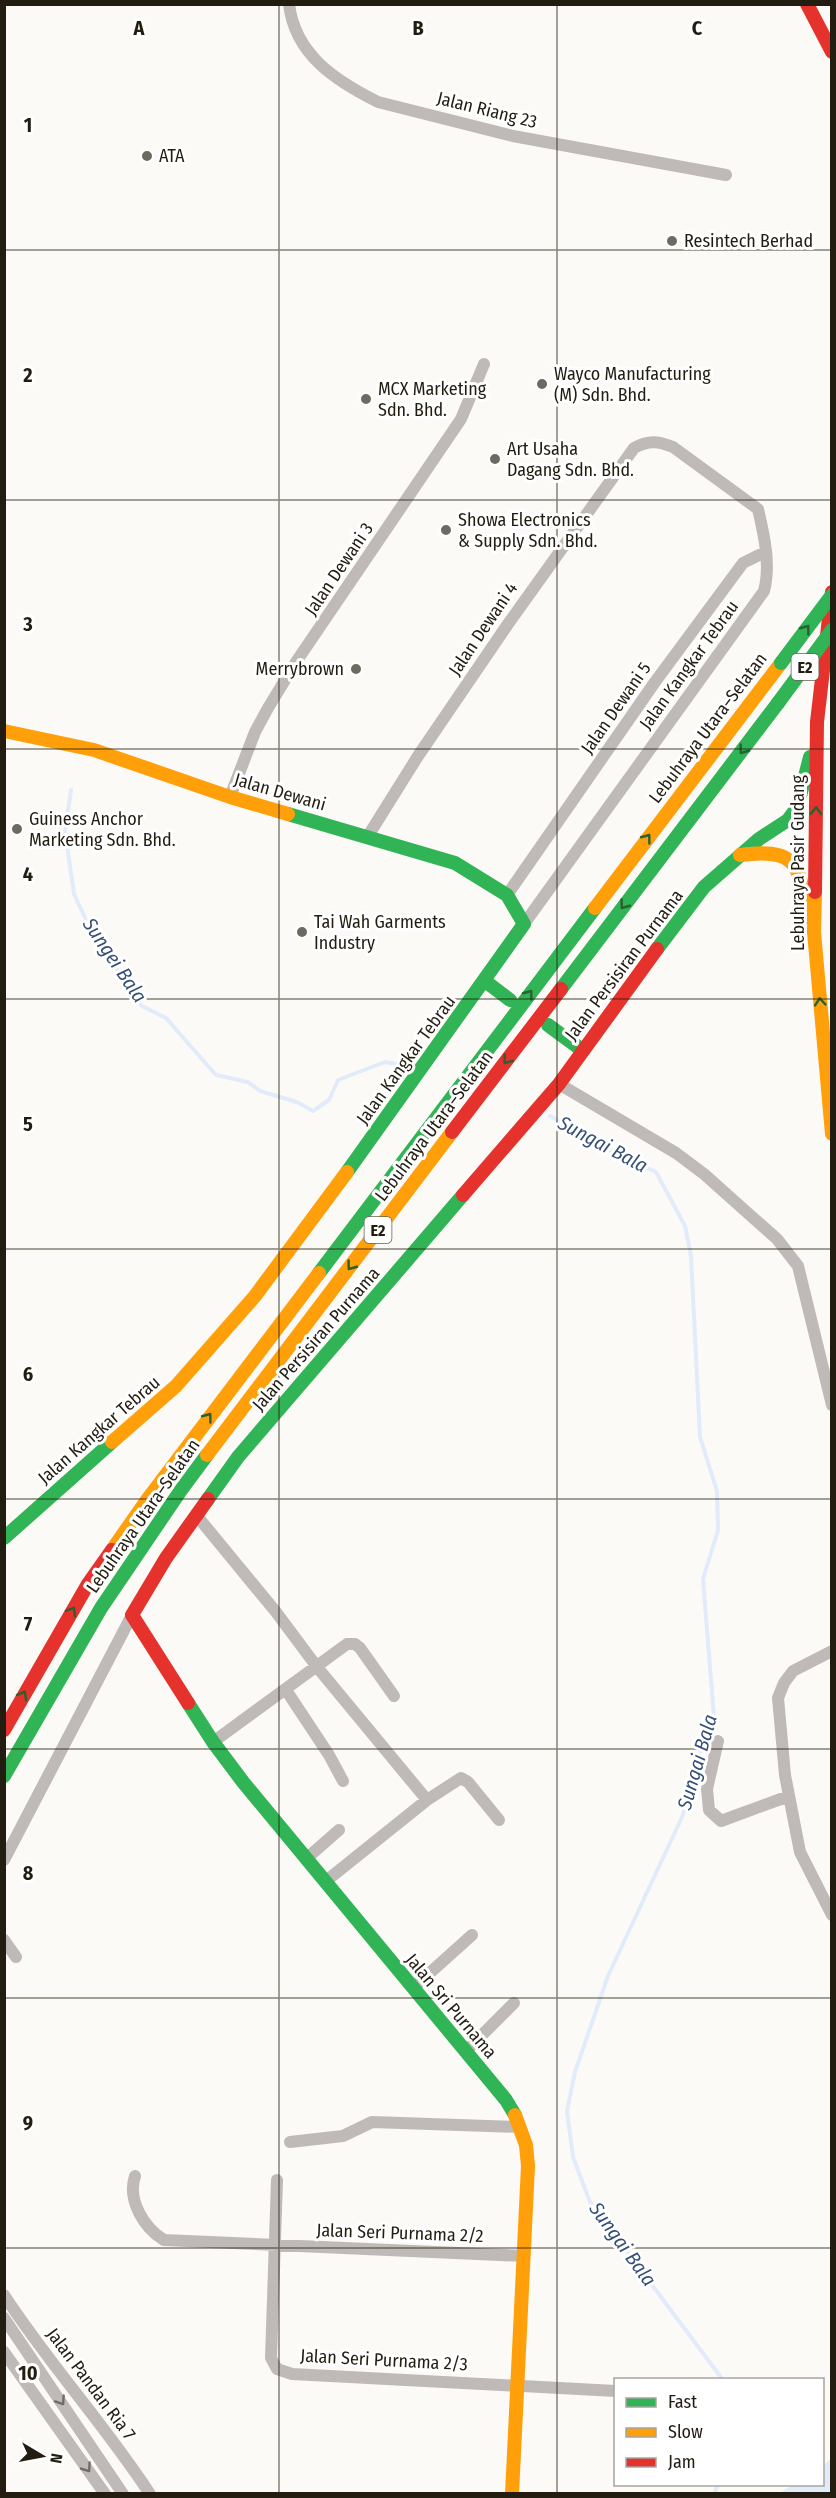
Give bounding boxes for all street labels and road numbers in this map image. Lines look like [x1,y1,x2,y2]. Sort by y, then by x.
street label: Jalan Riang 23 [435,87,539,133]
street label: Jalan Dewani 3 [300,519,378,619]
street label: Jalan Dewani 4 [444,578,522,680]
street label: Jalan Kangkar Tebrau [635,596,743,734]
street label: Lebuhraya Utara–Selatan [644,648,772,808]
road number: E2 [792,654,818,680]
street label: Jalan Dewani 5 [576,658,656,758]
street label: Jalan Dewani [232,768,328,816]
street label: Lebuhraya Pasir Gudang [787,774,809,951]
street label: Jalan Persisiran Purnama [560,885,688,1045]
street label: Jalan Kangkar Tebrau [352,991,460,1129]
street label: Lebuhraya Utara–Selatan [370,1046,498,1206]
road number: E2 [364,1217,392,1243]
street label: Jalan Persisiran Purnama [248,1263,384,1415]
street label: Jalan Kangkar Tebrau [34,1371,164,1489]
street label: Lebuhraya Utara–Selatan [82,1435,204,1597]
street label: Jalan Sri Purnama [401,1949,501,2063]
street label: Jalan Seri Purnama 2/2 [316,2219,484,2247]
street label: Jalan Pandan Ria 7 [42,2324,140,2444]
street label: Jalan Seri Purnama 2/3 [300,2345,468,2375]

